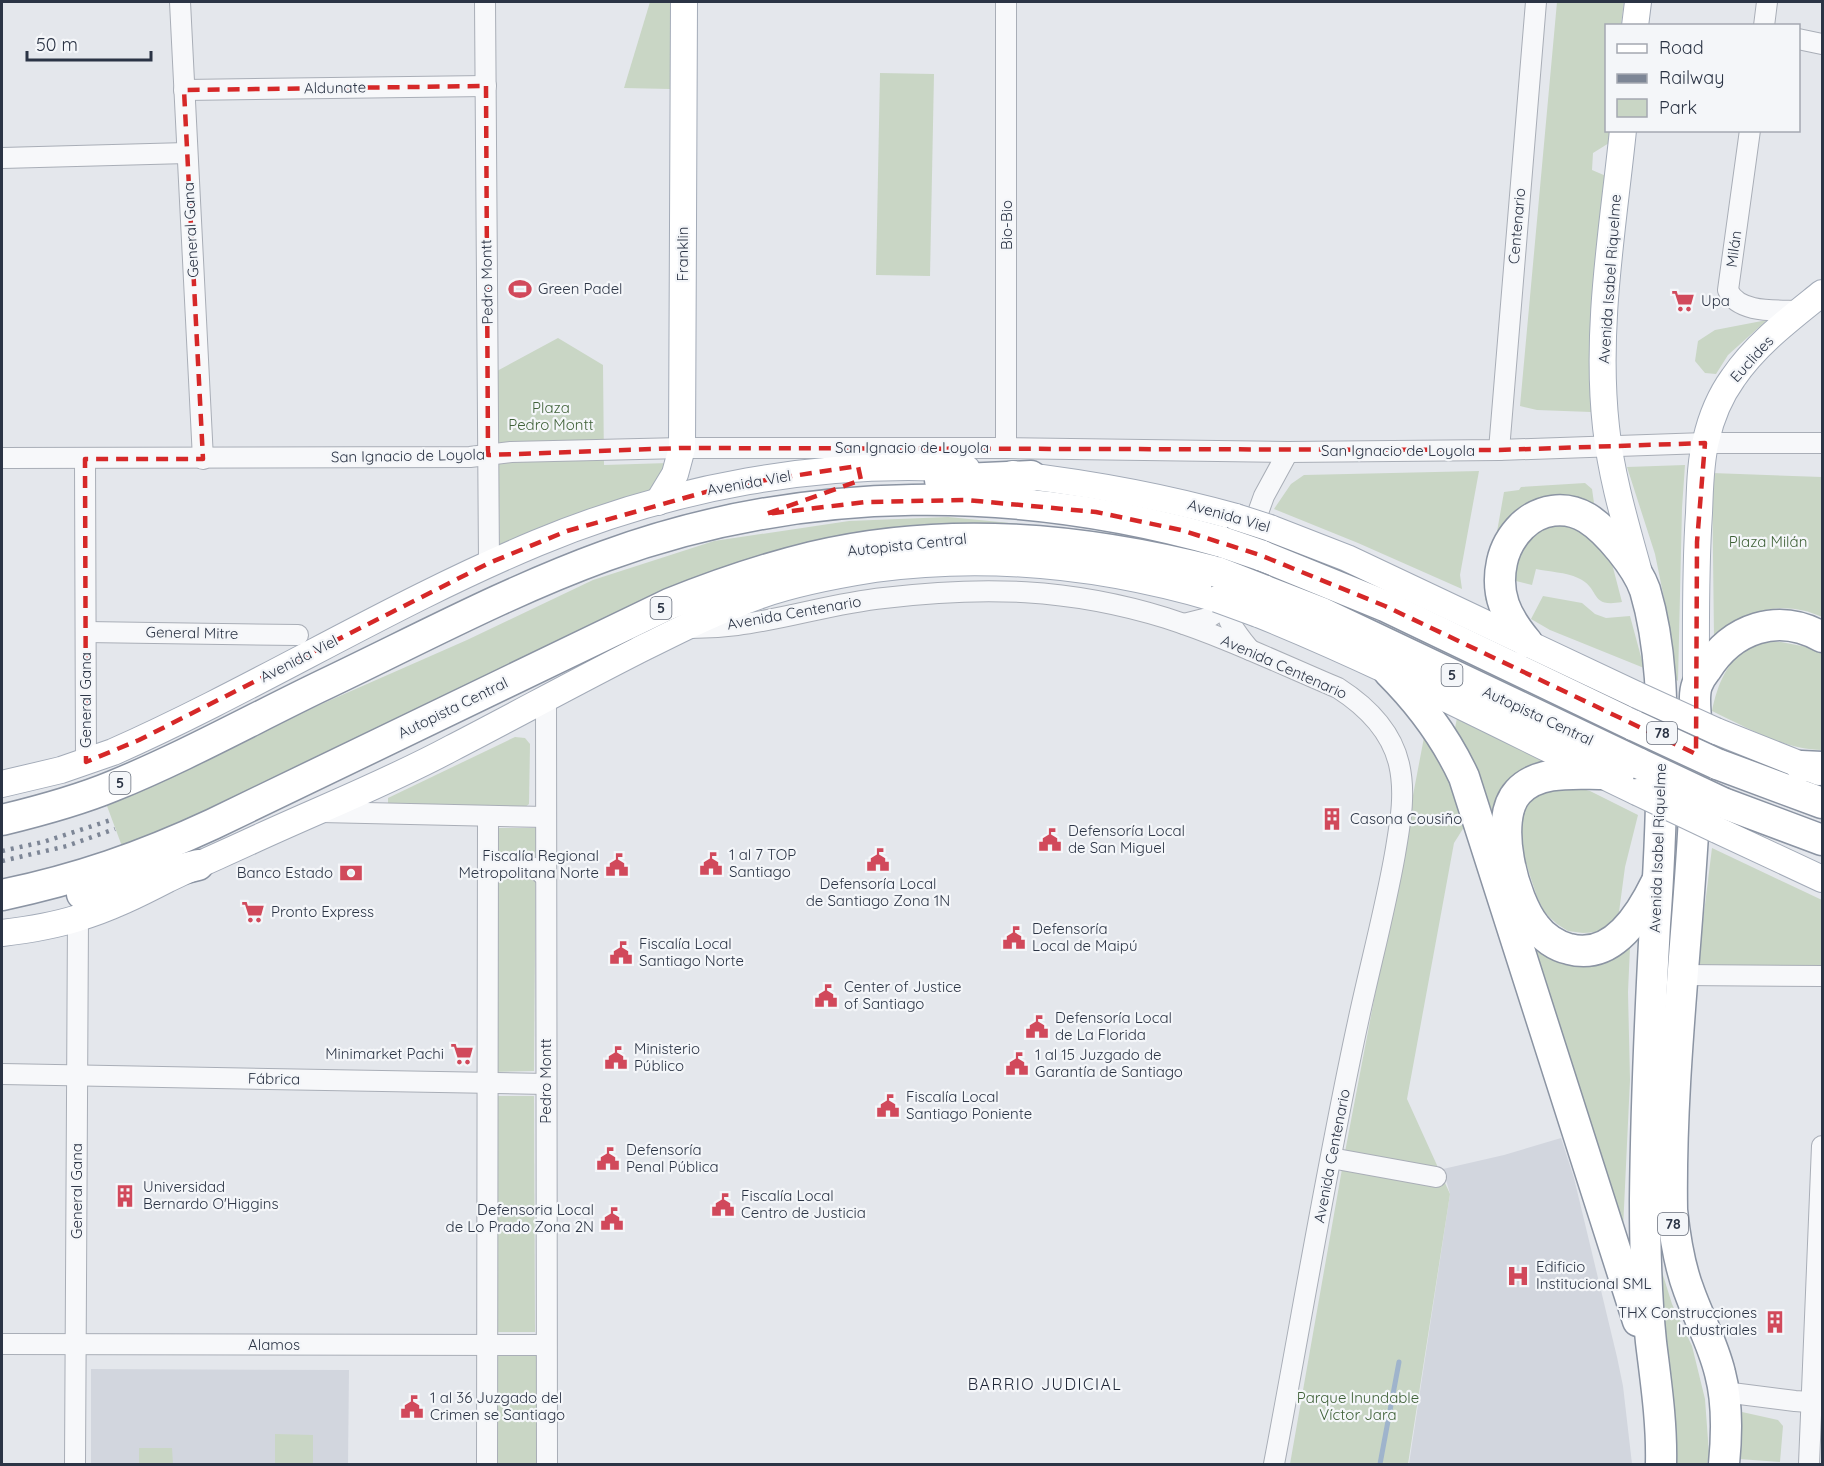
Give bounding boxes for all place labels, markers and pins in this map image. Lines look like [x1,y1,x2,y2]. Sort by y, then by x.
sports icon: Green Padel [507,276,533,302]
place label: Green Padel [538,279,623,298]
supermarket icon: Upa [1670,288,1696,314]
place label: Upa [1701,291,1730,310]
building icon: Casona Cousiño [1319,806,1345,832]
place label: Casona Cousiño [1350,809,1462,828]
place label: Defensoría Local de San Miguel [1068,821,1185,857]
public building icon: Defensoría Local de San Miguel [1037,827,1063,853]
place label: 1 al 7 TOP Santiago [729,845,796,881]
place label: Fiscalía Regional Metropolitana Norte [458,846,599,882]
public building icon: Defensoría Local de Santiago Zona 1N [865,847,891,873]
public building icon: 1 al 7 TOP Santiago [698,851,724,877]
public building icon: Fiscalía Regional Metropolitana Norte [604,852,630,878]
bank icon: Banco Estado [338,860,364,886]
place label: Banco Estado [237,863,333,882]
place label: Defensoría Local de Santiago Zona 1N [806,874,950,910]
supermarket icon: Pronto Express [240,899,266,925]
place label: Pronto Express [271,902,374,921]
place label: Defensoría Local de Maipú [1032,919,1137,955]
public building icon: Defensoría Local de Maipú [1001,925,1027,951]
place label: Fiscalía Local Santiago Norte [639,934,744,970]
public building icon: Fiscalía Local Santiago Norte [608,940,634,966]
place label: Center of Justice of Santiago [844,977,962,1013]
public building icon: Center of Justice of Santiago [813,983,839,1009]
place label: Defensoría Local de La Florida [1055,1008,1172,1044]
public building icon: Defensoría Local de La Florida [1024,1014,1050,1040]
place label: Ministerio Público [634,1039,700,1075]
supermarket icon: Minimarket Pachi [449,1041,475,1067]
place label: Minimarket Pachi [325,1044,444,1063]
public building icon: Ministerio Público [603,1045,629,1071]
place label: 1 al 15 Juzgado de Garantía de Santiago [1035,1045,1183,1081]
public building icon: 1 al 15 Juzgado de Garantía de Santiago [1004,1051,1030,1077]
place label: Fiscalía Local Santiago Poniente [906,1087,1032,1123]
public building icon: Fiscalía Local Santiago Poniente [875,1093,901,1119]
place label: Defensoría Penal Pública [626,1140,719,1176]
public building icon: Defensoría Penal Pública [595,1146,621,1172]
place label: Universidad Bernardo O'Higgins [143,1177,278,1213]
building icon: Universidad Bernardo O'Higgins [112,1183,138,1209]
place label: Fiscalía Local Centro de Justicia [741,1186,866,1222]
public building icon: Fiscalía Local Centro de Justicia [710,1192,736,1218]
place label: Defensoria Local de Lo Prado Zona 2N [446,1200,594,1236]
public building icon: Defensoria Local de Lo Prado Zona 2N [599,1206,625,1232]
place label: Edificio Institucional SML [1536,1257,1652,1293]
hospital icon: Edificio Institucional SML [1505,1263,1531,1289]
place label: THX Construcciones Industriales [1618,1303,1757,1339]
building icon: THX Construcciones Industriales [1762,1309,1788,1335]
place label: 1 al 36 Juzgado del Crimen se Santiago [430,1388,565,1424]
public building icon: 1 al 36 Juzgado del Crimen se Santiago [399,1394,425,1420]

